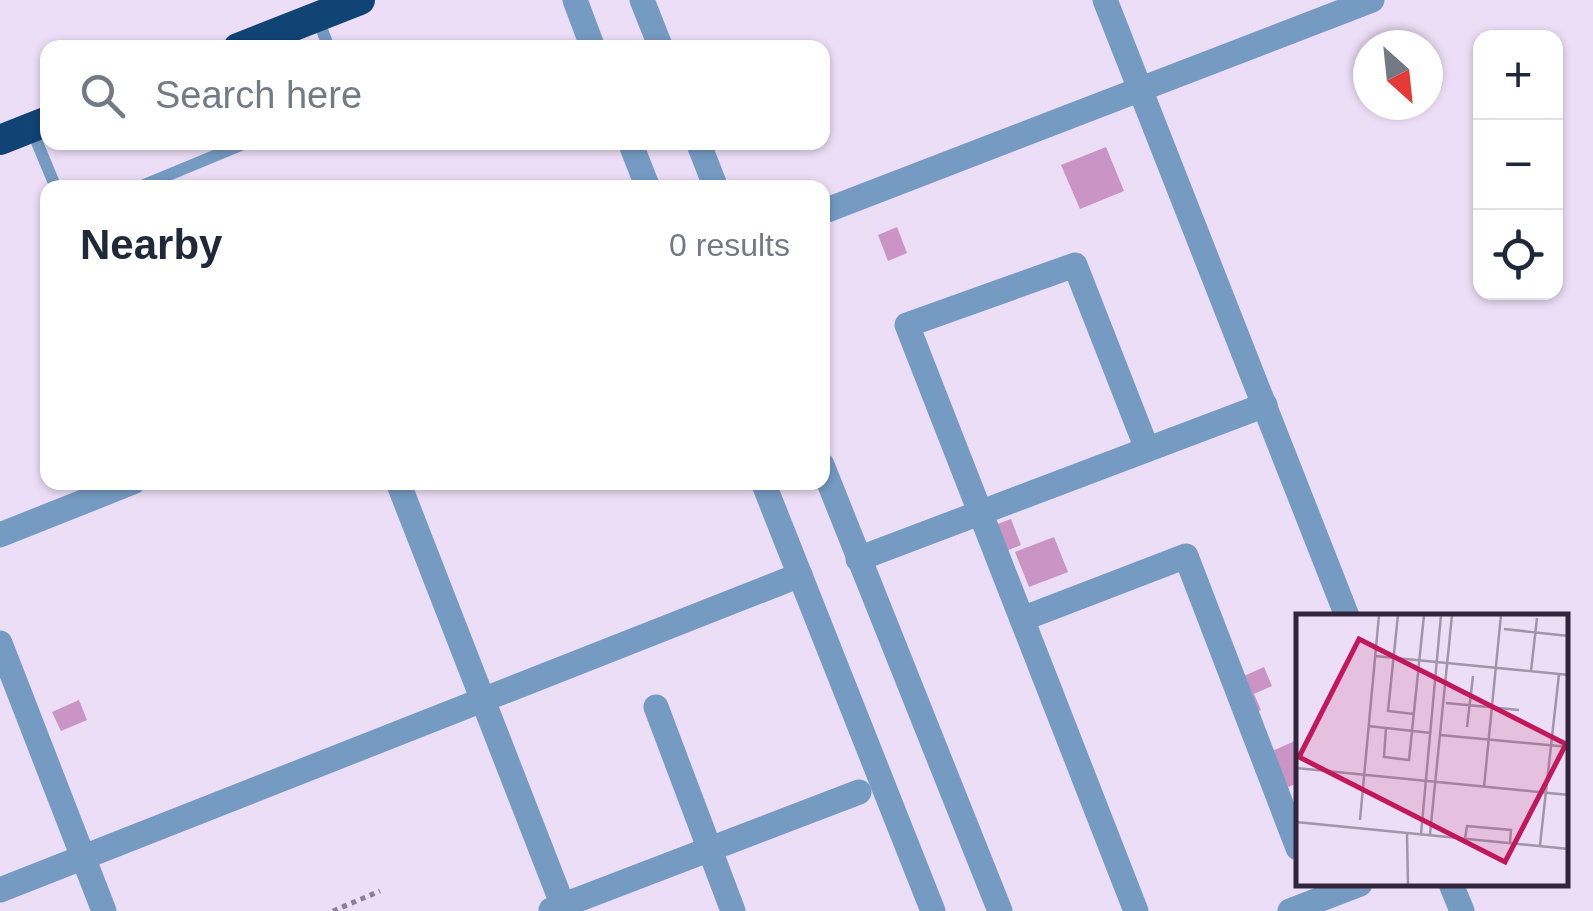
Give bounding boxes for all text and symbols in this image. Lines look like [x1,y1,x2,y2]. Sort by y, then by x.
north arrow [1353,30,1443,120]
map controls [1473,30,1563,300]
button: + [1473,30,1563,120]
search box [40,40,830,150]
icon: search [75,68,130,123]
text: Search here [155,74,362,116]
button: − [1473,120,1563,210]
button: locate [1473,210,1563,300]
text: Nearby [80,221,222,268]
text: 0 results [669,227,790,263]
inset map [1296,614,1568,886]

